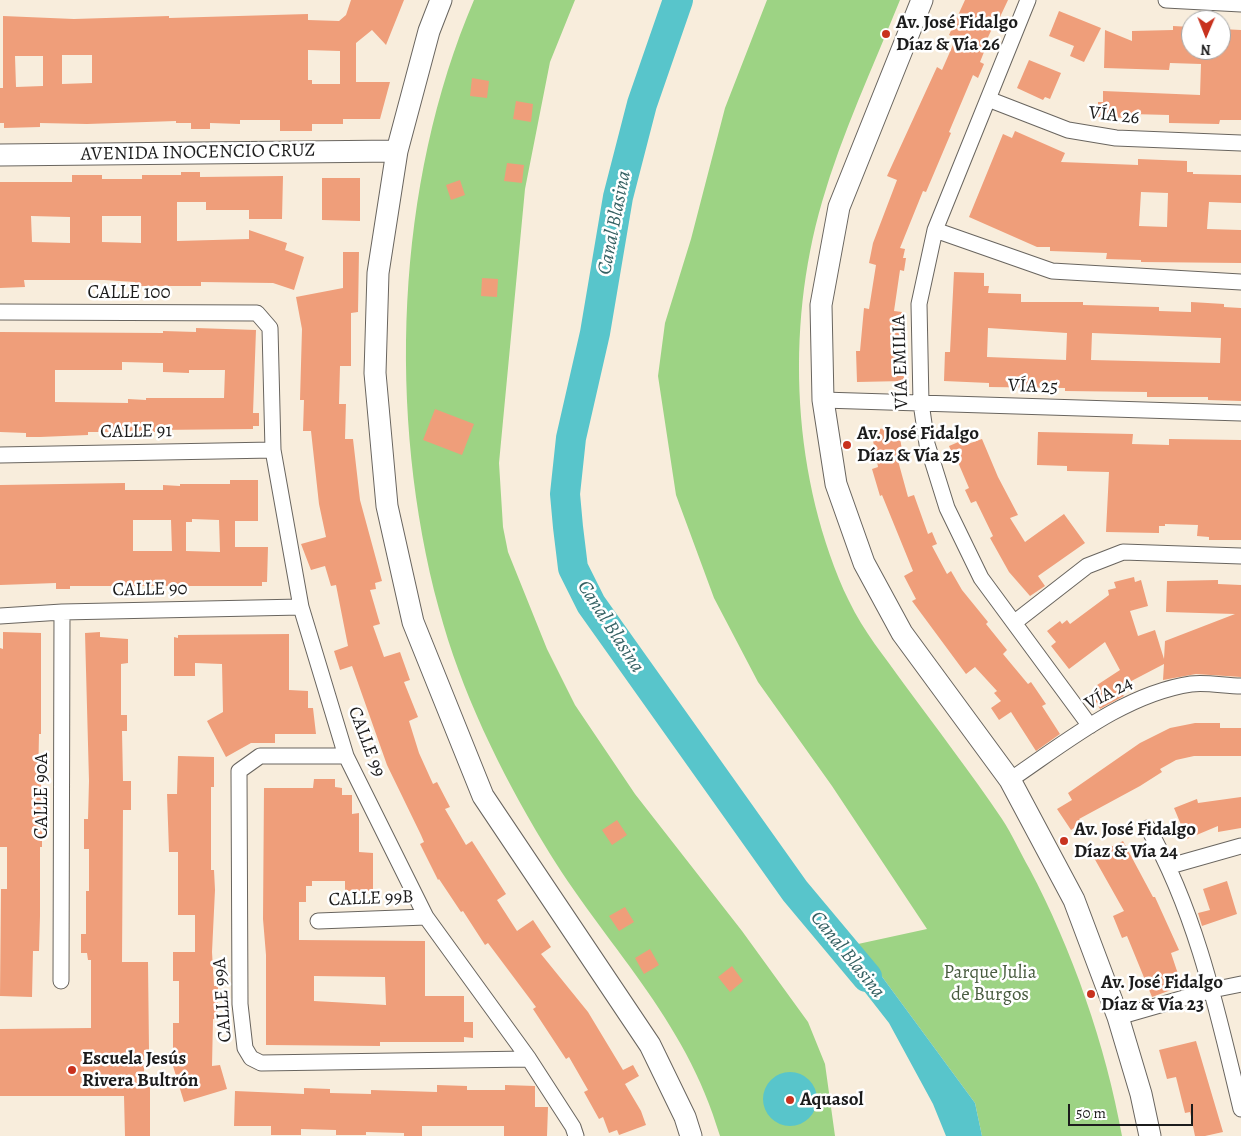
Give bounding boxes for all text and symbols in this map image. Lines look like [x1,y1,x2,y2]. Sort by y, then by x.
north arrow [1181,10,1231,60]
place label: Av. José Fidalgo Díaz & Vía 26 [896,12,1018,56]
marker: Av. José Fidalgo Díaz & Vía 26 [880,28,892,40]
text: N [1200,40,1211,59]
street label: VÍA 26 [1087,102,1141,130]
street label: AVENIDA INOCENCIO CRUZ [81,140,315,166]
water label: Canal Blasina [593,169,637,277]
street label: CALLE 100 [87,282,171,304]
street label: VÍA EMILIA [888,314,914,410]
street label: VÍA 25 [1007,375,1059,399]
street label: CALLE 91 [100,420,172,444]
place label: Av. José Fidalgo Díaz & Vía 25 [857,423,979,467]
marker: Av. José Fidalgo Díaz & Vía 25 [841,439,853,451]
water label: Canal Blasina [571,576,649,678]
street label: CALLE 90 [112,578,188,602]
street label: VÍA 24 [1081,672,1137,716]
street label: CALLE 99 [342,703,390,781]
street label: CALLE 90A [31,753,53,839]
place label: Av. José Fidalgo Díaz & Vía 24 [1074,819,1196,863]
marker: Av. José Fidalgo Díaz & Vía 24 [1058,835,1070,847]
street label: CALLE 99B [328,886,414,912]
water label: Canal Blasina [805,907,889,1003]
street label: CALLE 99A [209,957,237,1043]
park label: Parque Julia de Burgos [943,962,1037,1006]
place label: Av. José Fidalgo Díaz & Vía 23 [1101,972,1223,1016]
marker: Av. José Fidalgo Díaz & Vía 23 [1085,988,1097,1000]
place label: Escuela Jesús Rivera Bultrón [82,1048,199,1092]
marker: Escuela Jesús Rivera Bultrón [66,1064,78,1076]
place label: Aquasol [800,1089,863,1111]
marker: Aquasol [784,1094,796,1106]
scale bar [1071,1094,1196,1126]
text: 50 m [1076,1103,1106,1123]

